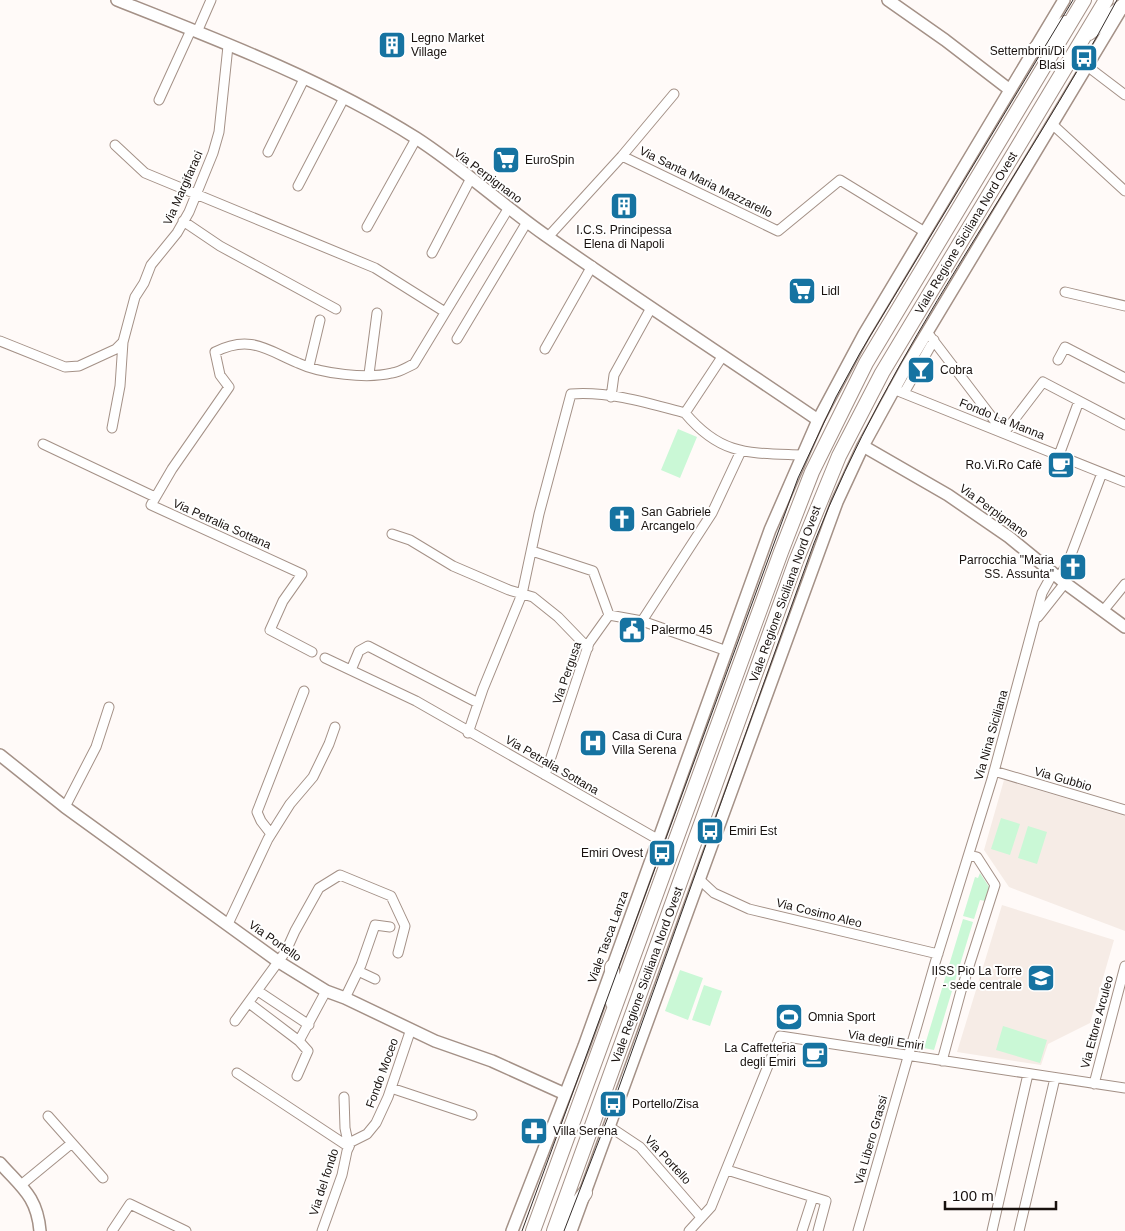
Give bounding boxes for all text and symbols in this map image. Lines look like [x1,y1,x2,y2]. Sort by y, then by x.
building icon: Legno Market Village [377,30,407,60]
place label: Legno Market Village [411,31,485,59]
bus stop icon: Settembrini/Di Blasi [1069,43,1099,73]
place label: Settembrini/Di Blasi [990,44,1065,72]
street label: Via Santa Maria Mazzarello [637,144,775,221]
supermarket icon: EuroSpin [491,145,521,175]
street label: Via Perpignano [451,146,525,206]
street label: Via Margifaraci [160,149,206,227]
street label: Viale Regione Siciliana Nord Ovest [912,149,1020,317]
place label: EuroSpin [525,153,574,167]
building icon: I.C.S. Principessa Elena di Napoli [609,191,639,221]
place label: I.C.S. Principessa Elena di Napoli [576,223,672,251]
supermarket icon: Lidl [787,276,817,306]
place label: Lidl [821,284,840,298]
bar icon: Cobra [906,355,936,385]
place label: Cobra [940,363,973,377]
street label: Fondo La Manna [957,396,1047,443]
cafe icon: Ro.Vi.Ro Cafè [1046,450,1076,480]
place label: Ro.Vi.Ro Cafè [966,458,1042,472]
street label: Via Perpignano [957,481,1031,541]
street label: Via Petralia Sottana [171,496,273,552]
street label: Viale Regione Siciliana Nord Ovest [747,503,824,684]
church icon: San Gabriele Arcangelo [607,504,637,534]
place label: San Gabriele Arcangelo [641,505,711,533]
church icon: Parrocchia "Maria SS. Assunta" [1058,552,1088,582]
place label: Parrocchia "Maria SS. Assunta" [959,553,1054,581]
public building icon: Palermo 45 [617,615,647,645]
place label: Palermo 45 [651,623,713,637]
street label: Via Pergusa [550,640,584,706]
street label: Via Nina Siciliana [971,688,1011,782]
hospital icon: Casa di Cura Villa Serena [578,728,608,758]
place label: Casa di Cura Villa Serena [612,729,682,757]
street label: Via Petralia Sottana [503,732,602,798]
street label: Via Gubbio [1033,764,1094,794]
bus stop icon: Emiri Est [695,816,725,846]
place label: Emiri Est [729,824,778,838]
bus stop icon: Emiri Ovest [647,838,677,868]
place label: Emiri Ovest [581,846,644,860]
street label: Viale Regione Siciliana Nord Ovest [609,884,686,1065]
street label: Viale Tasca Lanza [585,889,631,985]
street label: Via Cosimo Aleo [775,896,864,930]
street label: Via Portello [246,918,304,964]
school or university icon: IISS Pio La Torre - sede centrale [1026,963,1056,993]
place label: IISS Pio La Torre - sede centrale [932,964,1022,992]
street label: Via Ettore Arculeo [1078,974,1116,1070]
sports icon: Omnia Sport [774,1002,804,1032]
place label: Omnia Sport [808,1010,876,1024]
street label: Via degli Emiri [847,1027,925,1053]
street label: Fondo Moceo [363,1036,401,1110]
cafe icon: La Caffetteria degli Emiri [800,1040,830,1070]
place label: La Caffetteria degli Emiri [724,1041,796,1069]
bus stop icon: Portello/Zisa [598,1089,628,1119]
street label: Via Libero Grassi [852,1094,890,1186]
place label: Portello/Zisa [632,1097,699,1111]
pharmacy icon: Villa Serena [519,1116,549,1146]
place label: Villa Serena [553,1124,618,1138]
street label: Via Portello [642,1133,694,1187]
street label: Via del fondo [307,1146,342,1217]
scale bar [945,1178,1056,1210]
text: 100 m [952,1187,994,1204]

